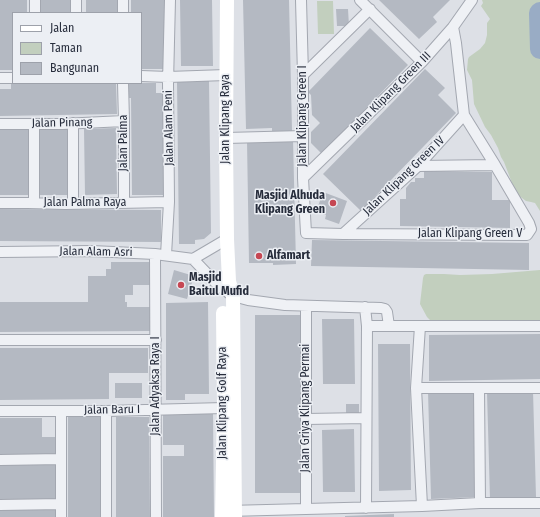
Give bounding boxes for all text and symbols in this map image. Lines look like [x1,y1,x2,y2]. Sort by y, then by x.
legend [12,12,142,84]
text: Jalan [50,21,74,35]
text: Taman [50,41,82,55]
street label: Jalan Klipang Green III [348,49,434,135]
text: Bangunan [50,61,99,75]
street label: Jalan Klipang Green I [296,65,310,167]
street label: Jalan Klipang Raya [219,74,233,164]
street label: Jalan Alam Peni [161,90,177,166]
street label: Jalan Pinang [32,115,92,131]
street label: Jalan Palma [117,115,131,171]
street label: Jalan Klipang Green IV [360,133,448,219]
place label: Masjid Alhuda Klipang Green [255,189,325,217]
street label: Jalan Palma Raya [44,196,126,210]
marker: Masjid Alhuda Klipang Green [328,198,338,208]
street label: Jalan Klipang Green V [418,227,522,241]
street label: Jalan Alam Asri [59,244,133,260]
place label: Alfamart [267,249,310,263]
marker: Alfamart [254,251,264,261]
place label: Masjid Baitul Mufid [189,271,249,299]
marker: Masjid Baitul Mufid [176,280,186,290]
street label: Jalan Adyaksa Raya I [149,336,163,436]
street label: Jalan Griya Klipang Permai [299,344,313,472]
street label: Jalan Klipang Golf Raya [216,347,230,459]
street label: Jalan Baru I [84,402,140,418]

